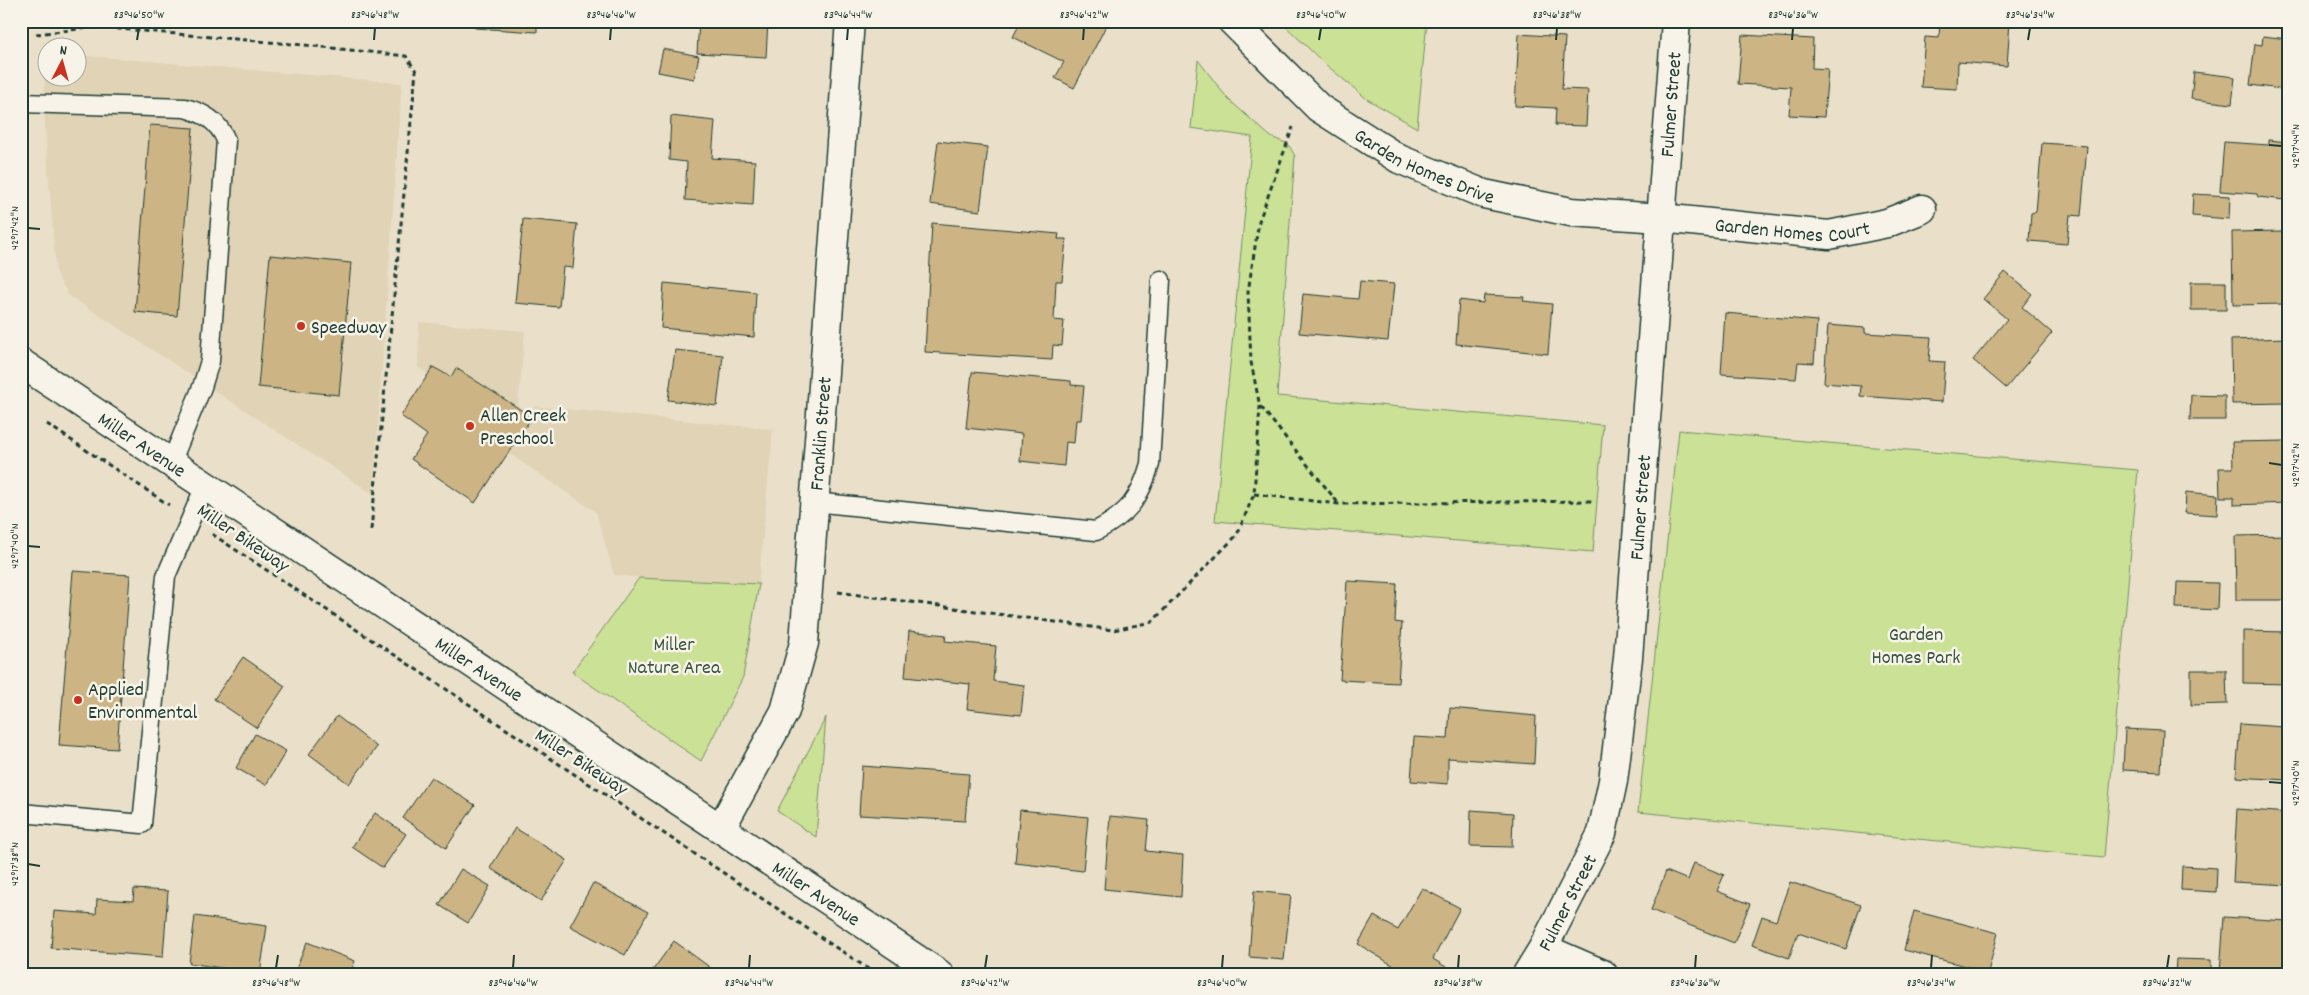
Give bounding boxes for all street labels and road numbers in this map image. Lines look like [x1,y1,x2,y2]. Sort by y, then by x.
street label: Fulmer Street [1655,51,1691,158]
street label: Garden Homes Drive [1348,123,1497,213]
street label: Garden Homes Court [1713,213,1873,252]
street label: Franklin Street [804,376,841,492]
street label: Miller Avenue [91,407,191,486]
street label: Fulmer Street [1624,454,1660,561]
street label: Miller Bikeway [190,498,295,581]
street label: Miller Avenue [428,631,528,710]
street label: Miller Bikeway [528,723,633,805]
street label: Fulmer Street [1533,850,1606,957]
street label: Miller Avenue [766,856,865,935]

